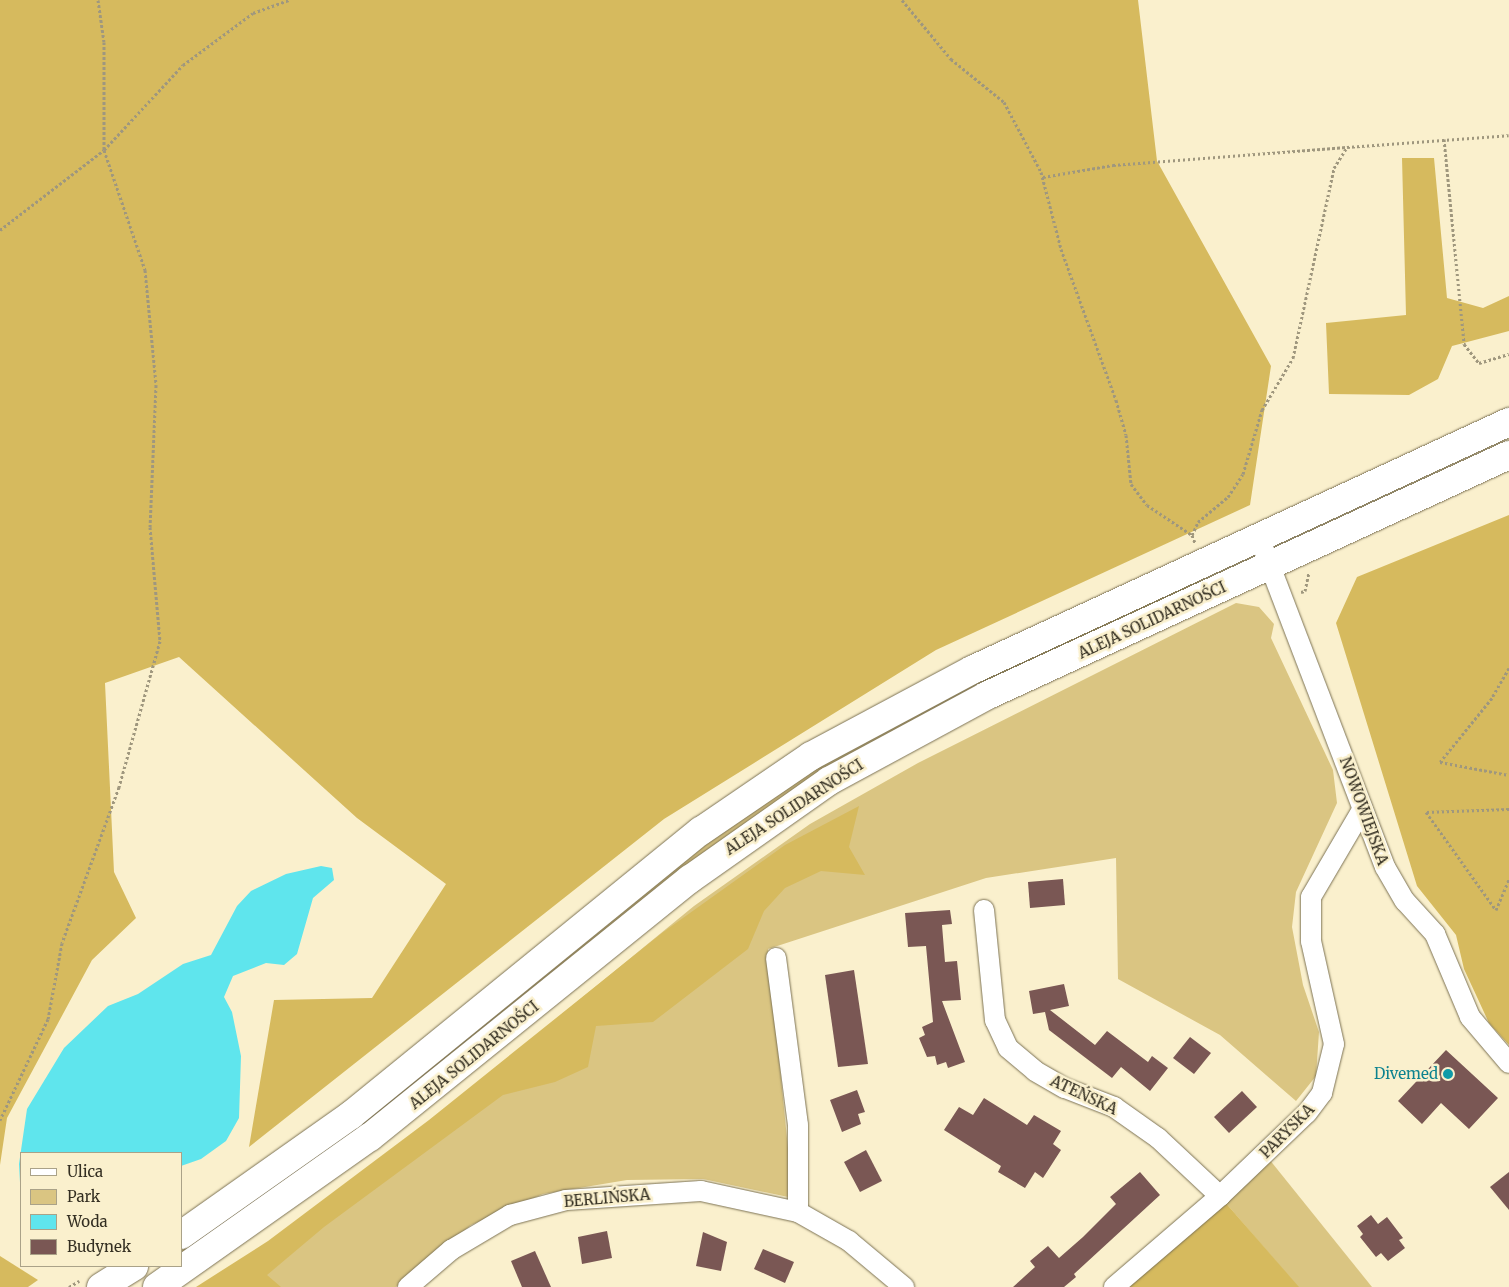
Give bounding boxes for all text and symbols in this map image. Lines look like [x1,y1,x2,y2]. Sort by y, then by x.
street label: ALEJA SOLIDARNOŚCI [1075,578,1229,662]
street label: NOWOWIEJSKA [1336,754,1392,868]
street label: ALEJA SOLIDARNOŚCI [722,756,866,858]
street label: ALEJA SOLIDARNOŚCI [406,997,542,1113]
place label: Divemed [1374,1065,1438,1083]
marker: Divemed [1442,1068,1454,1080]
street label: ATEŃSKA [1048,1072,1120,1118]
street label: PARYSKA [1256,1100,1318,1162]
legend [20,1152,182,1267]
text: Ulica [67,1162,103,1181]
street label: BERLIŃSKA [563,1185,651,1211]
text: Park [67,1187,100,1206]
text: Woda [67,1212,108,1231]
text: Budynek [67,1237,131,1256]

